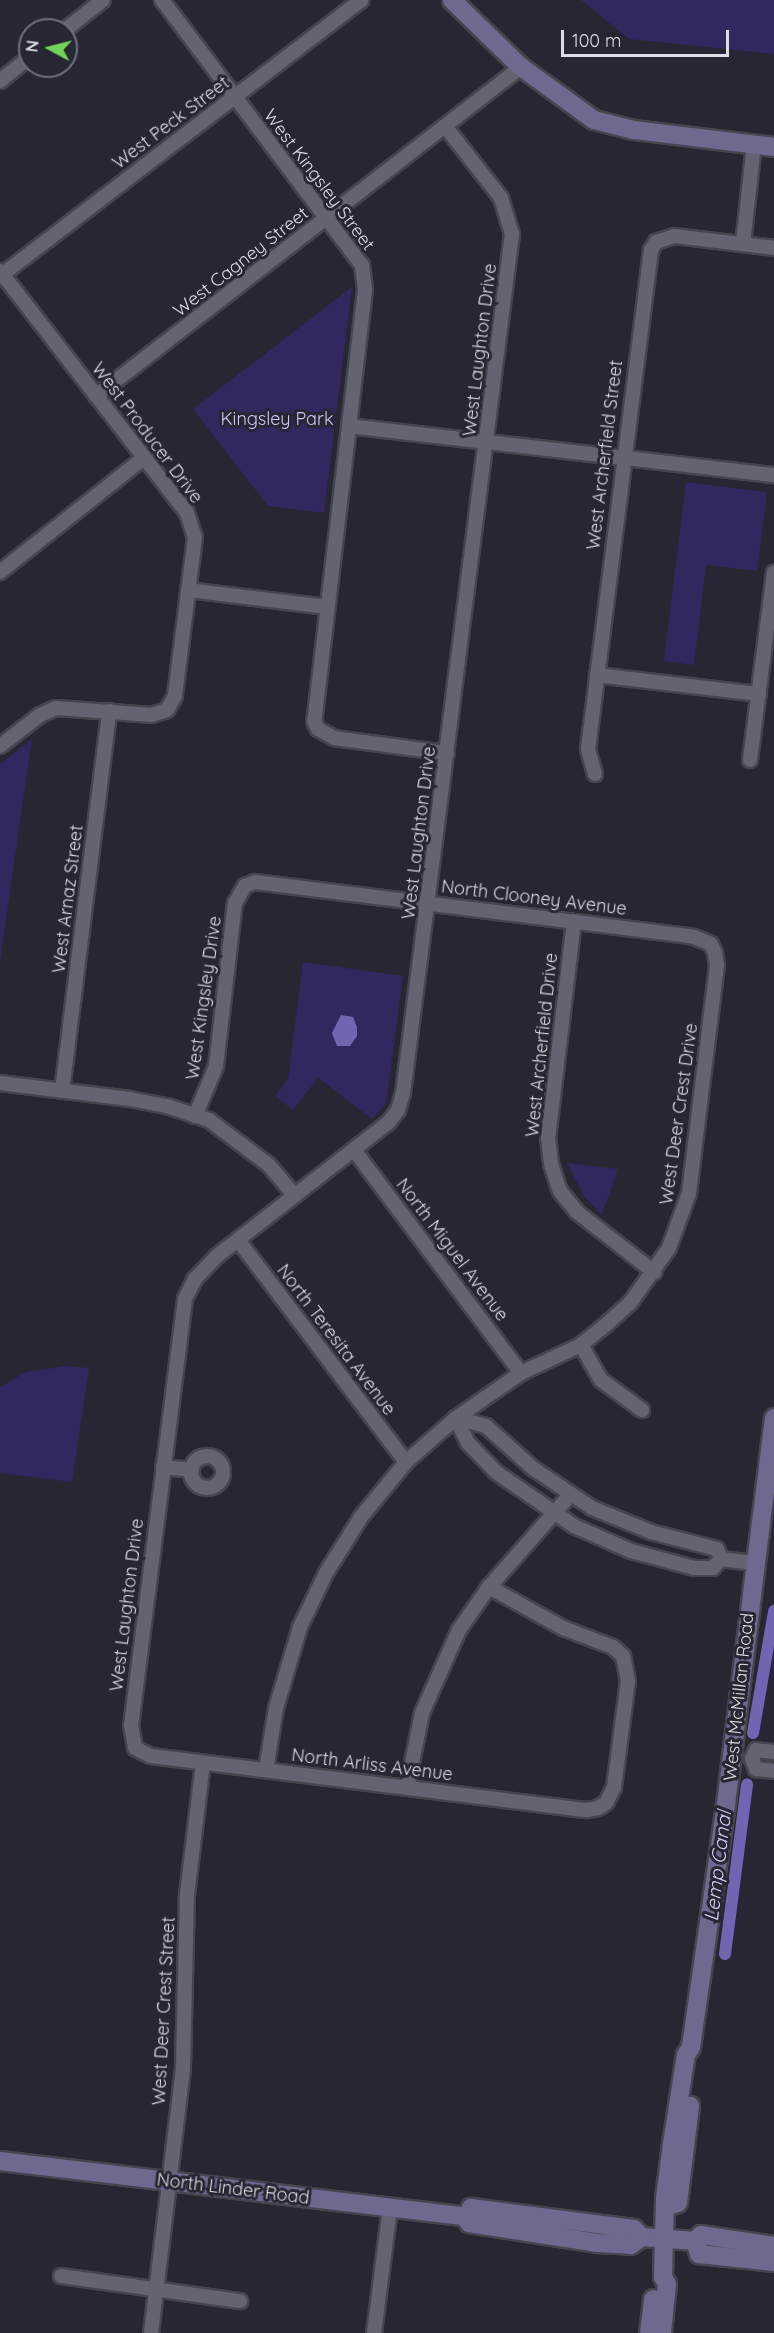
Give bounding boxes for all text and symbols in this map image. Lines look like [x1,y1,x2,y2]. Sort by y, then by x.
north arrow [18,18,78,78]
scale bar [564,18,732,56]
text: 100 m [572,29,621,52]
text: N [21,39,43,53]
street label: West Peck Street [108,72,234,174]
street label: West Kingsley Street [259,105,379,255]
street label: West Cagney Street [169,203,313,321]
street label: West Laughton Drive [459,262,501,438]
street label: West Producer Drive [87,358,207,508]
street label: West Archerfield Street [583,359,627,551]
park label: Kingsley Park [220,408,334,430]
street label: West Laughton Drive [398,745,440,921]
street label: West Arnaz Street [48,824,88,974]
street label: North Clooney Avenue [440,876,628,920]
street label: West Kingsley Drive [182,915,226,1081]
street label: West Archerfield Drive [522,952,562,1138]
street label: West Deer Crest Drive [656,1022,702,1206]
street label: North Miguel Avenue [391,1174,513,1326]
street label: North Teresita Avenue [272,1260,400,1420]
street label: West Laughton Drive [106,1517,148,1693]
street label: West McMillan Road [719,1612,759,1782]
street label: North Arliss Avenue [290,1744,454,1786]
water label: Lemp Canal [698,1809,736,1923]
street label: West Deer Crest Street [148,1916,180,2106]
street label: North Linder Road [155,2169,311,2209]

